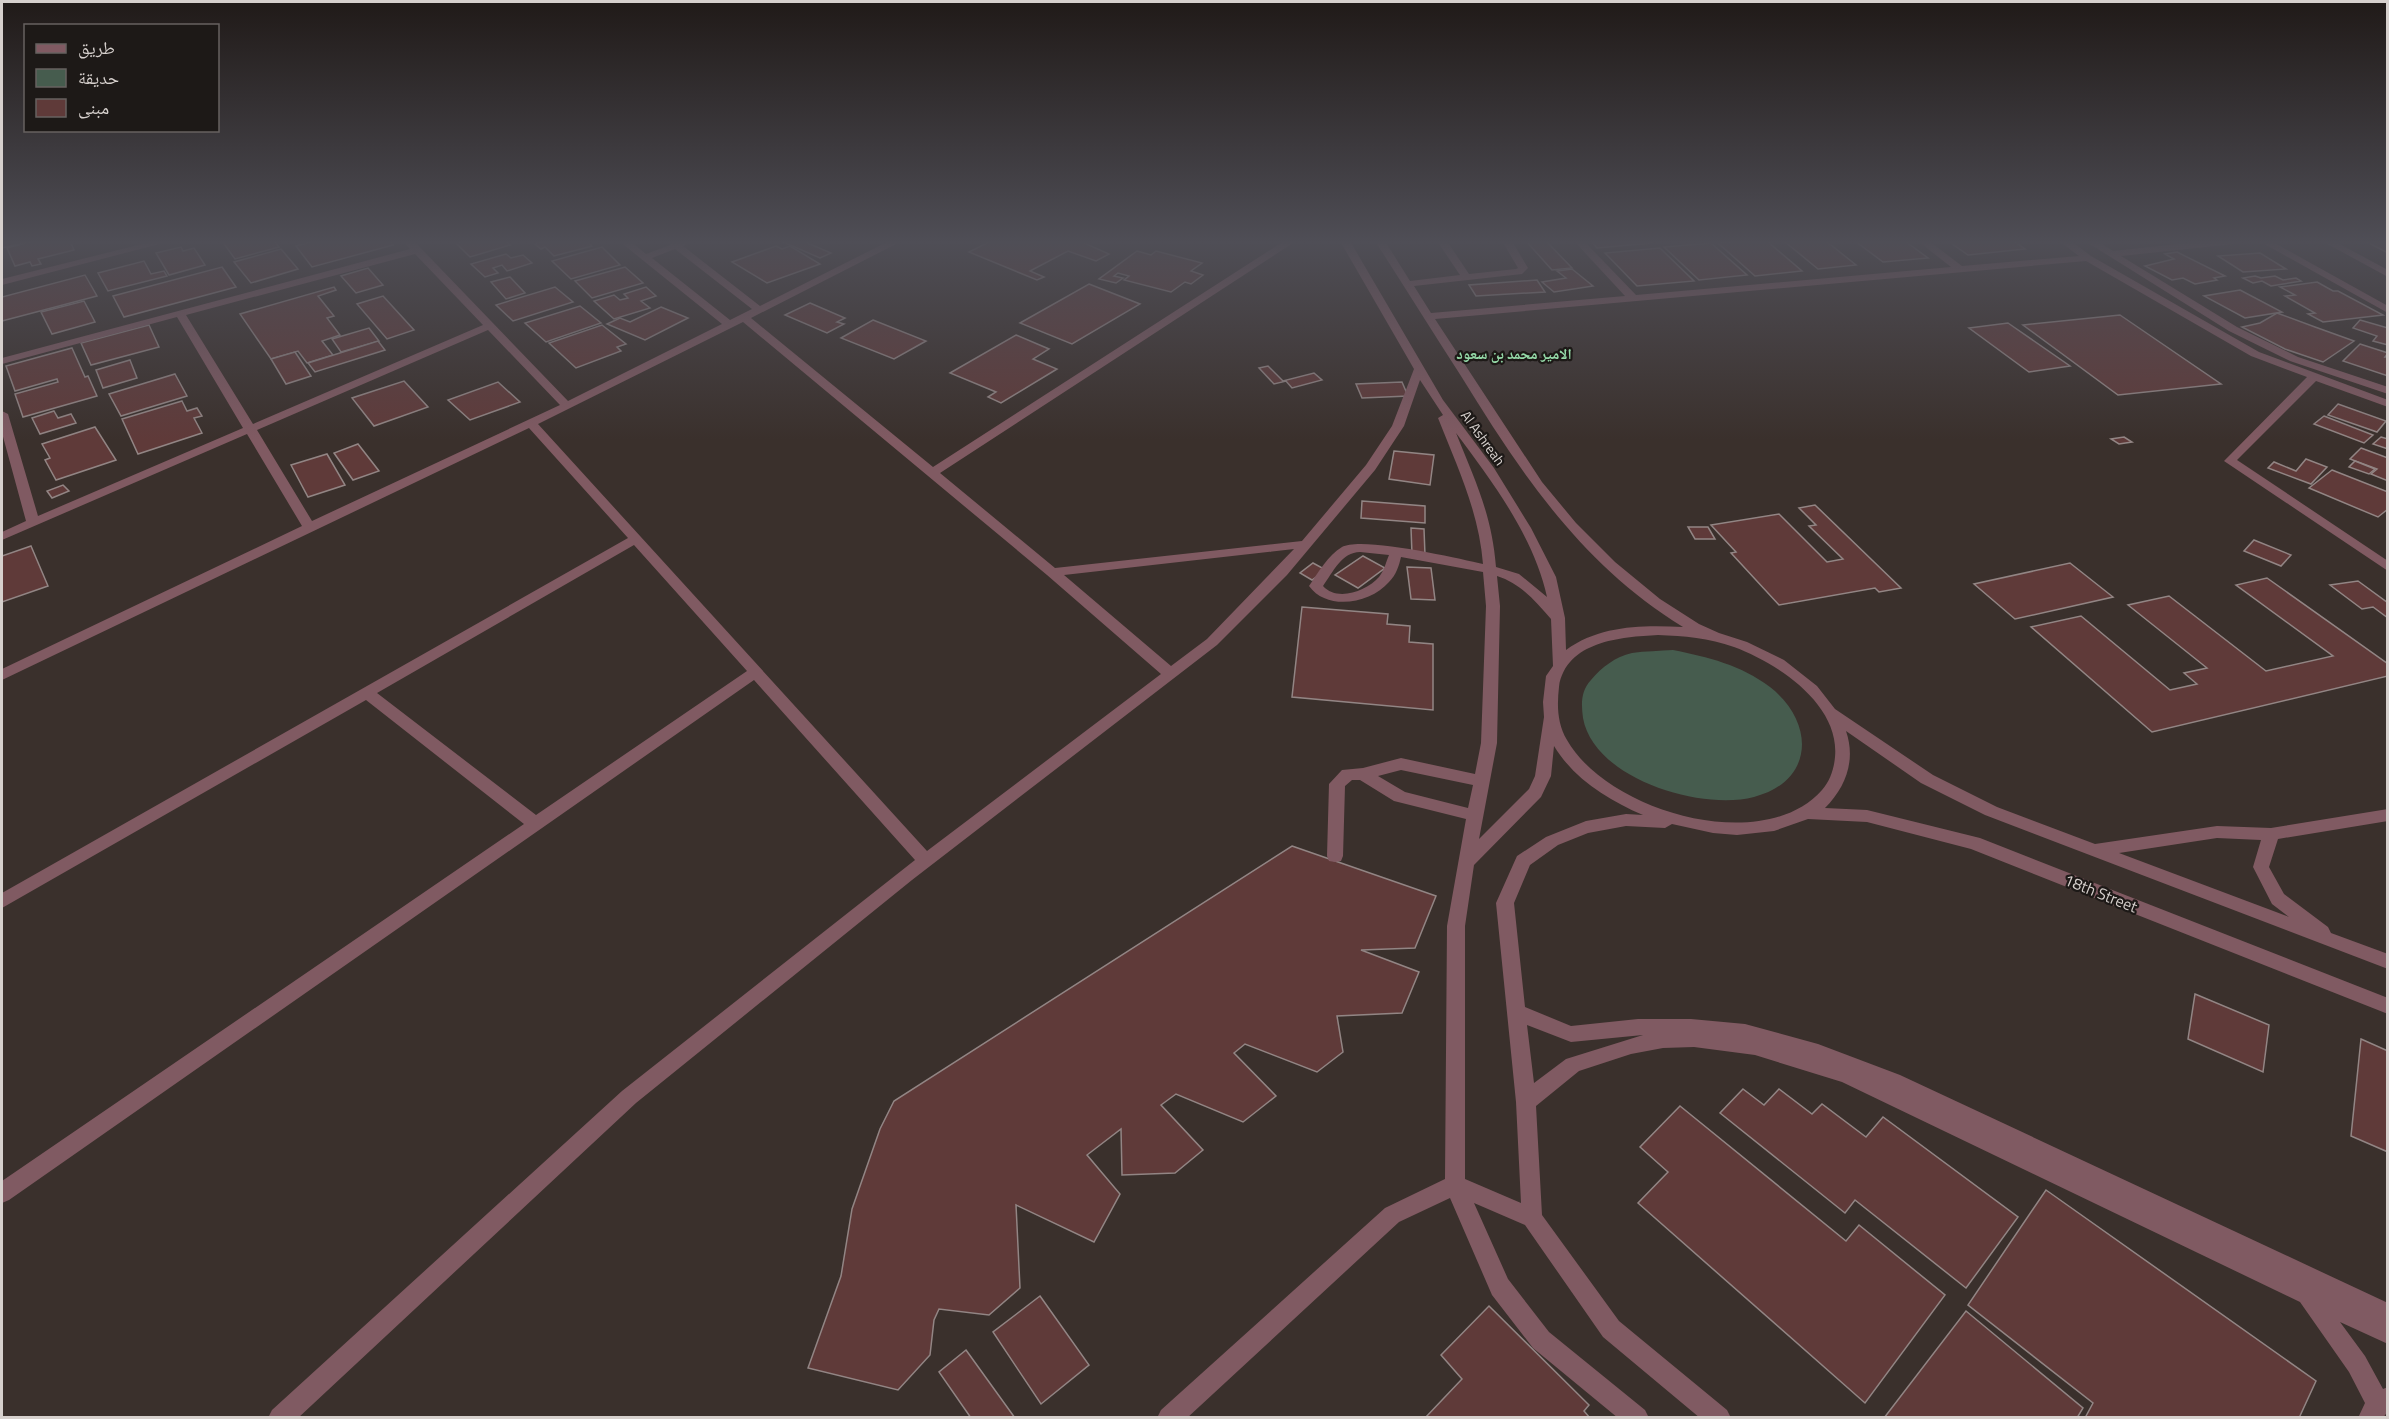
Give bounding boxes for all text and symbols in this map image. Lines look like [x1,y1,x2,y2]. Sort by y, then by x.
legend [24,24,219,132]
text: طريق [78,34,115,61]
text: حديقة [78,64,119,91]
text: مبنى [78,94,109,121]
district label: الامير محمد بن سعود [1456,342,1572,365]
street label: Al Ashreah [1456,406,1511,470]
street label: 18th Street [2061,867,2141,919]

